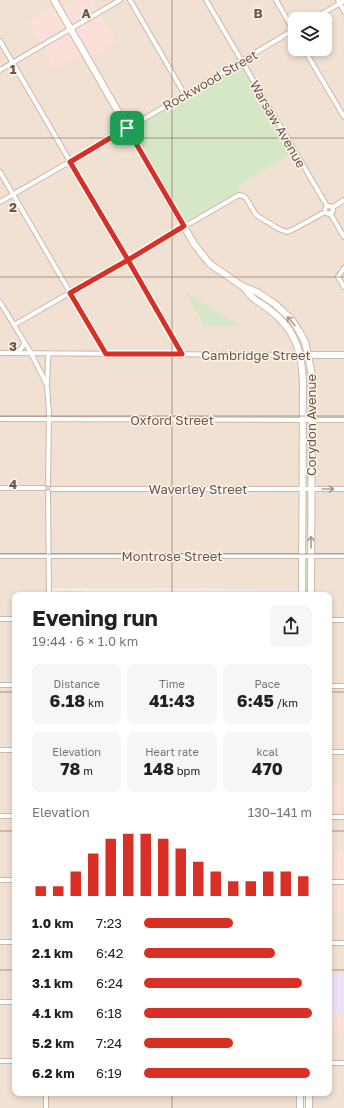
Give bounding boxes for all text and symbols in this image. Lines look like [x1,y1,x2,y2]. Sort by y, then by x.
text: A [81,5,91,21]
text: B [253,5,263,21]
map controls [288,12,332,56]
button: layers [288,12,332,56]
street label: Rockwood Street [160,46,260,114]
text: 1 [10,61,17,77]
street label: Warsaw Avenue [247,77,309,171]
pin [110,111,144,145]
icon: arrive [116,117,138,139]
text: 2 [9,199,17,215]
one-way arrow [287,315,296,326]
text: 3 [9,338,17,354]
street label: Cambridge Street [201,347,311,363]
street label: Corydon Avenue [303,374,319,476]
street label: Oxford Street [130,412,214,428]
text: 4 [9,476,17,492]
street label: Waverley Street [149,481,248,497]
one-way arrow [321,485,334,493]
one-way arrow [307,536,315,549]
street label: Montrose Street [122,548,222,564]
text: Evening run [32,604,158,631]
button: share [270,605,312,647]
text: 19:44 · 6 × 1.0 km [32,633,138,649]
text: Distance [54,677,100,690]
text: Time [159,677,185,690]
text: Pace [254,677,280,690]
text: 6.18 [49,690,85,711]
text: 41:43 [149,690,195,711]
text: 6:45 [237,690,274,711]
text: km [85,696,104,709]
text: /km [274,696,298,709]
text: Elevation [52,745,101,758]
text: Heart rate [145,745,199,758]
text: kcal [256,745,278,758]
text: 78 [60,758,80,779]
text: 148 [144,758,174,779]
text: 470 [252,758,283,779]
text: m [80,764,93,777]
text: bpm [174,764,200,777]
text: Elevation [32,804,90,820]
text: 130–141 m [248,804,312,820]
text: 1.0 km [32,915,73,931]
text: 7:23 [96,915,122,931]
text: 2.1 km [32,945,73,961]
text: 6:42 [96,945,123,961]
text: 3.1 km [32,975,73,991]
text: 6:24 [96,975,123,991]
text: 4.1 km [32,1005,73,1021]
text: 6:18 [96,1005,122,1021]
text: 5.2 km [32,1035,74,1051]
text: 7:24 [96,1035,122,1051]
text: 6.2 km [32,1065,75,1081]
text: 6:19 [96,1065,122,1081]

